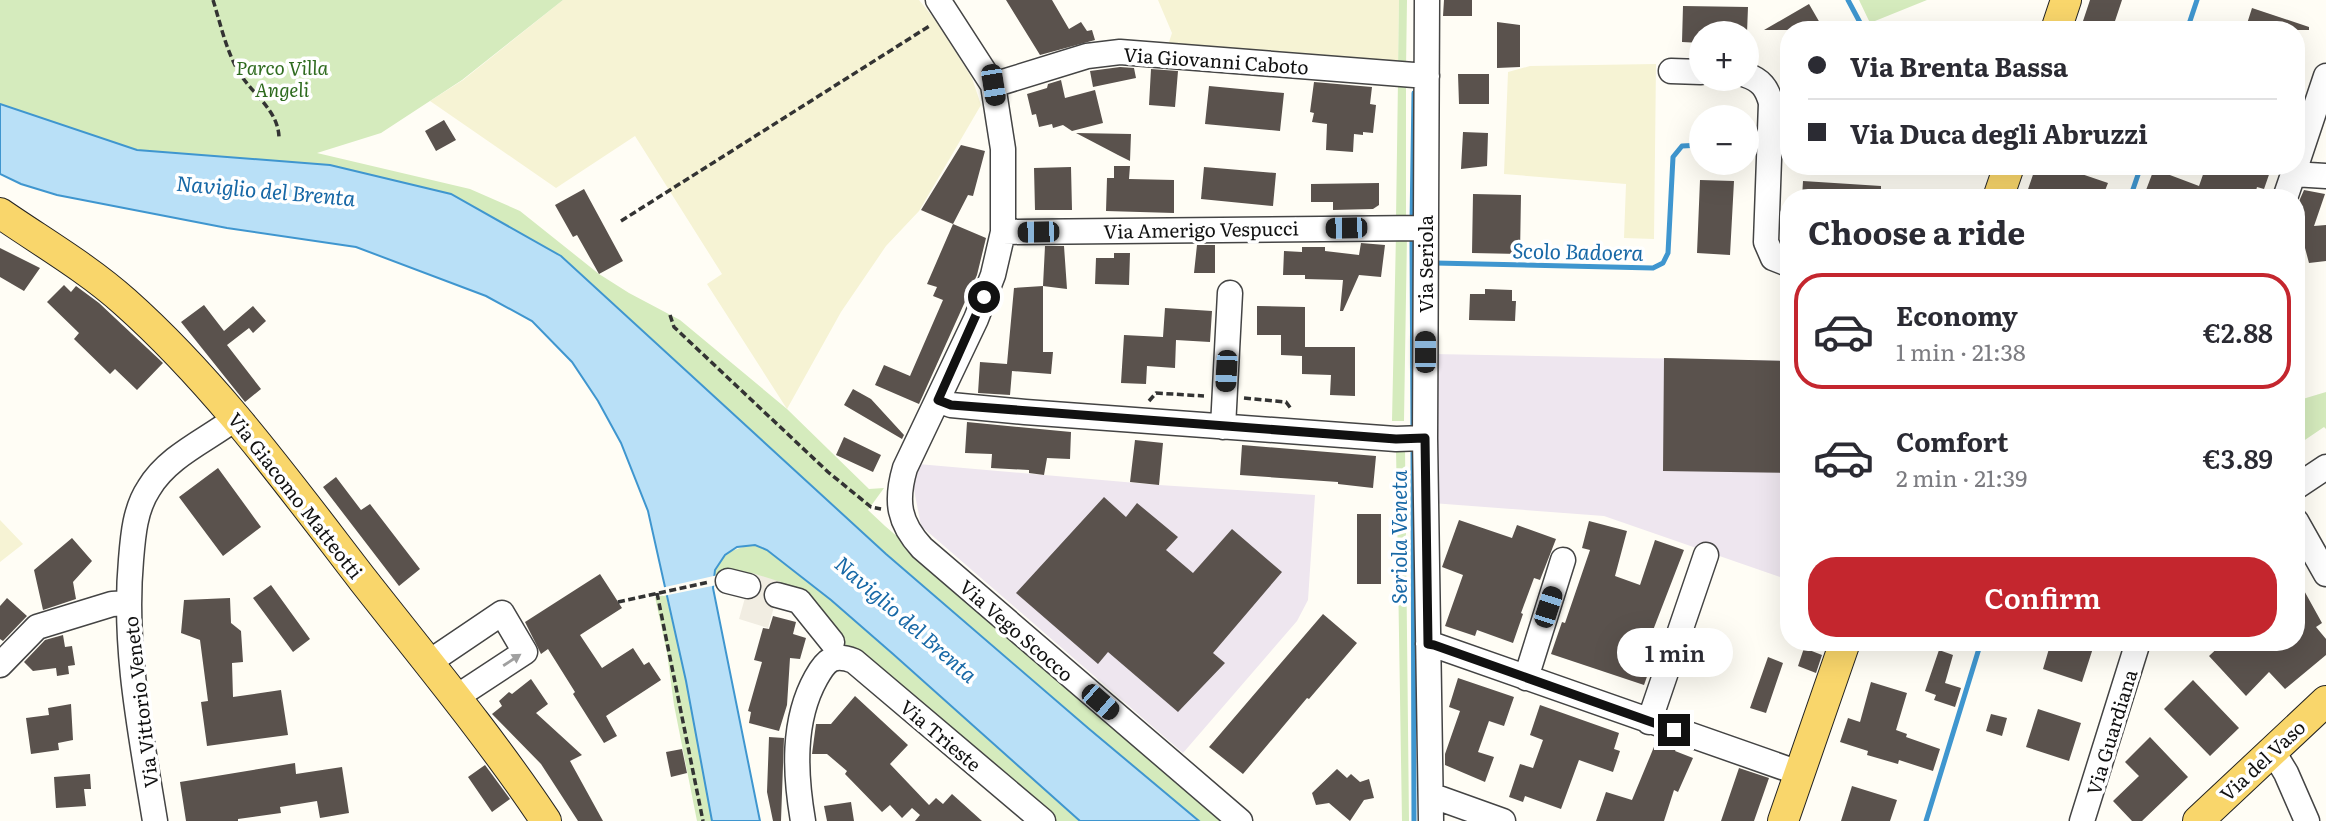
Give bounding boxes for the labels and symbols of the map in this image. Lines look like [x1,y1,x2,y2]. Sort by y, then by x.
street label: Via Giovanni Caboto [1122,40,1310,80]
park label: Parco Villa Angeli [236,53,328,103]
car [980,63,1007,107]
water label: Naviglio del Brenta [175,166,357,212]
street label: Via Amerigo Vespucci [1103,213,1299,245]
street label: Via Seriola [1411,214,1439,313]
car [1325,217,1368,239]
car [1017,221,1060,243]
water label: Scolo Badoera [1512,233,1644,267]
route start [968,281,1000,313]
car [1415,331,1436,373]
car [1215,349,1238,393]
street label: Via Giacomo Matteotti [222,406,370,584]
water label: Seriola Veneta [1382,470,1413,604]
water label: Naviglio del Brenta [829,547,985,689]
street label: Via Vego Scocco [954,573,1080,687]
car [1532,584,1565,630]
street label: Via Vittorio Veneto [116,615,164,789]
callout: 1 min [1616,628,1732,678]
one-way arrow [502,654,521,667]
street label: Via Guardiana [2079,665,2144,798]
car [1078,680,1123,724]
street label: Via Trieste [894,693,988,777]
street label: Via del Vaso [2213,713,2311,807]
route end [1658,714,1690,746]

